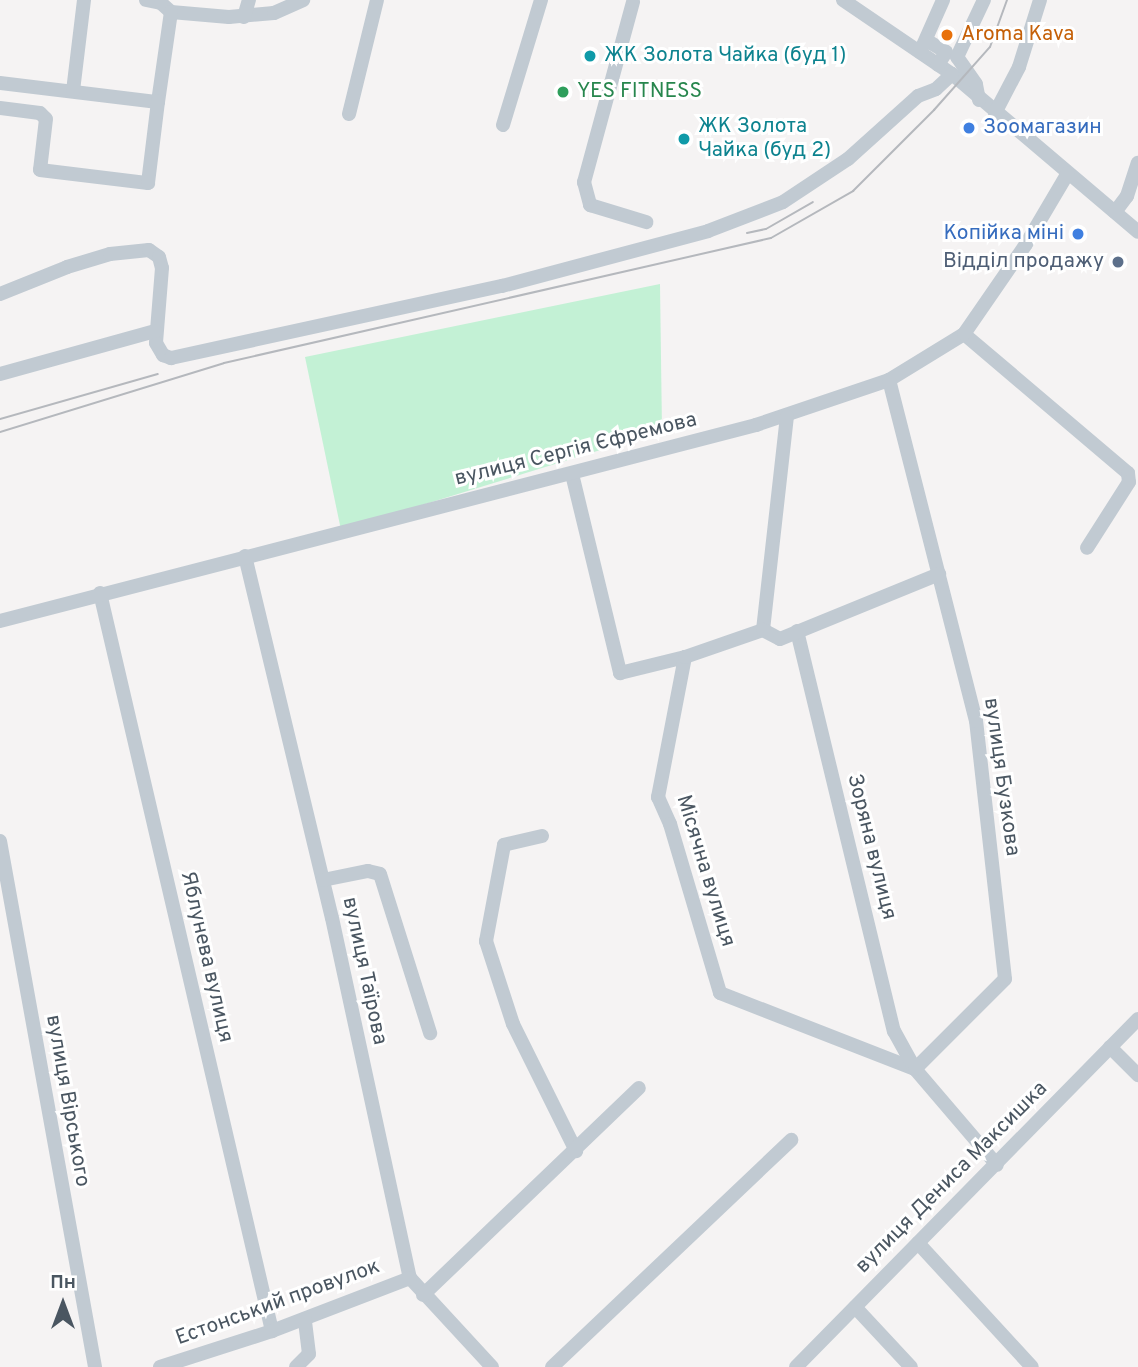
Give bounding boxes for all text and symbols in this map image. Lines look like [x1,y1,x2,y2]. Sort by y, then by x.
place label: Aroma Kava [961,22,1074,48]
marker: Aroma Kava [939,27,955,43]
place label: ЖК Золота Чайка (буд 1) [604,43,846,69]
marker: ЖК Золота Чайка (буд 1) [582,48,598,64]
place label: YES FITNESS [577,79,702,105]
marker: YES FITNESS [555,84,571,100]
place label: ЖК Золота Чайка (буд 2) [698,114,831,164]
place label: Зоомагазин [983,115,1102,141]
marker: Зоомагазин [961,120,977,136]
marker: ЖК Золота Чайка (буд 2) [676,131,692,147]
place label: Копійка міні [944,221,1064,247]
marker: Копійка міні [1070,226,1086,242]
place label: Відділ продажу [943,249,1104,275]
marker: Відділ продажу [1110,254,1126,270]
street label: вулиця Сергія Єфремова [452,408,700,492]
street label: вулиця Бузкова [977,696,1025,858]
street label: Зоряна вулиця [841,771,901,923]
street label: Місячна вулиця [670,792,740,950]
street label: Яблунева вулиця [174,869,238,1045]
street label: вулиця Таїрова [336,894,392,1048]
street label: вулиця Вірського [39,1013,95,1189]
street label: вулиця Дениса Максишка [851,1077,1053,1279]
street label: Естонський провулок [173,1254,383,1352]
north arrow [28,1269,98,1339]
text: Пн [50,1271,76,1295]

